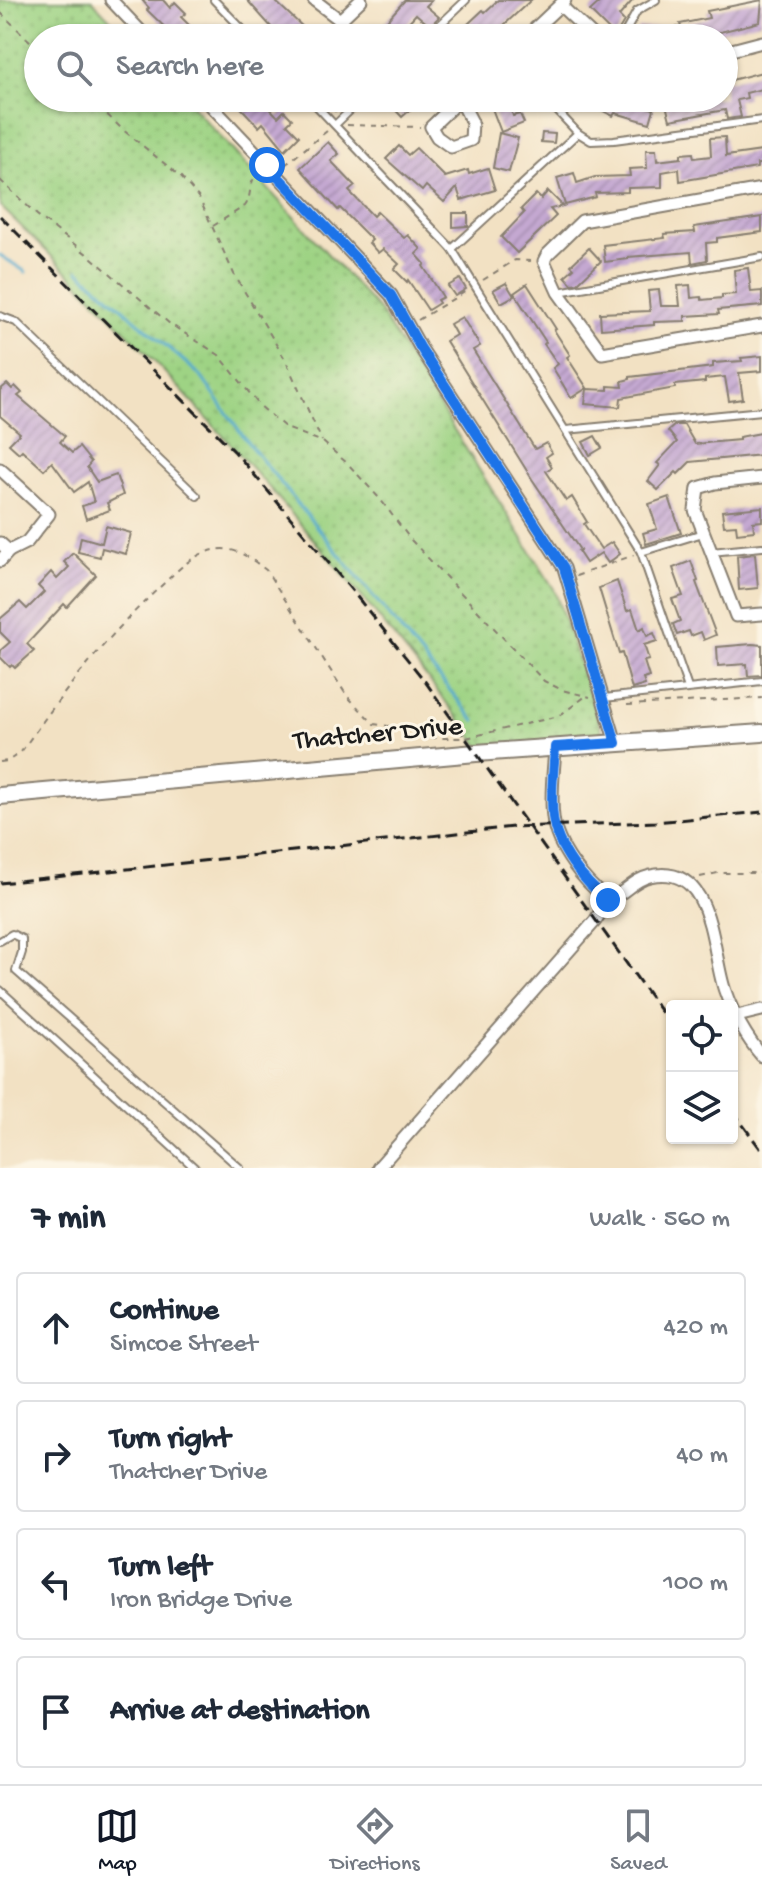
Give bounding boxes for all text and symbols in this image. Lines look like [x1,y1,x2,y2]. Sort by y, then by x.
search box [24,24,738,112]
icon: search [52,46,96,90]
text: Search here [116,51,264,86]
route start [249,147,285,183]
street label: Thatcher Drive [290,711,464,759]
route end [590,882,626,918]
map controls [666,1000,738,1144]
button: locate [666,1000,738,1072]
button: layers [666,1072,738,1144]
text: 7 min [32,1200,105,1240]
text: Walk · 560 m [589,1205,730,1236]
text: Continue [110,1295,219,1330]
icon: ahead [34,1306,78,1350]
text: 420 m [664,1313,728,1344]
text: Simcoe Street [110,1330,257,1361]
text: Turn right [110,1423,230,1458]
icon: right [34,1434,78,1478]
text: 40 m [676,1441,728,1472]
text: Thatcher Drive [110,1458,267,1489]
text: Turn left [110,1551,211,1586]
icon: left [34,1562,78,1606]
text: 100 m [663,1569,728,1600]
text: Iron Bridge Drive [110,1586,292,1617]
icon: arrive [34,1690,78,1734]
text: Arrive at destination [110,1695,370,1730]
tab: Map [95,1804,139,1878]
tab: Directions [330,1804,420,1878]
tab: Saved [610,1804,667,1878]

